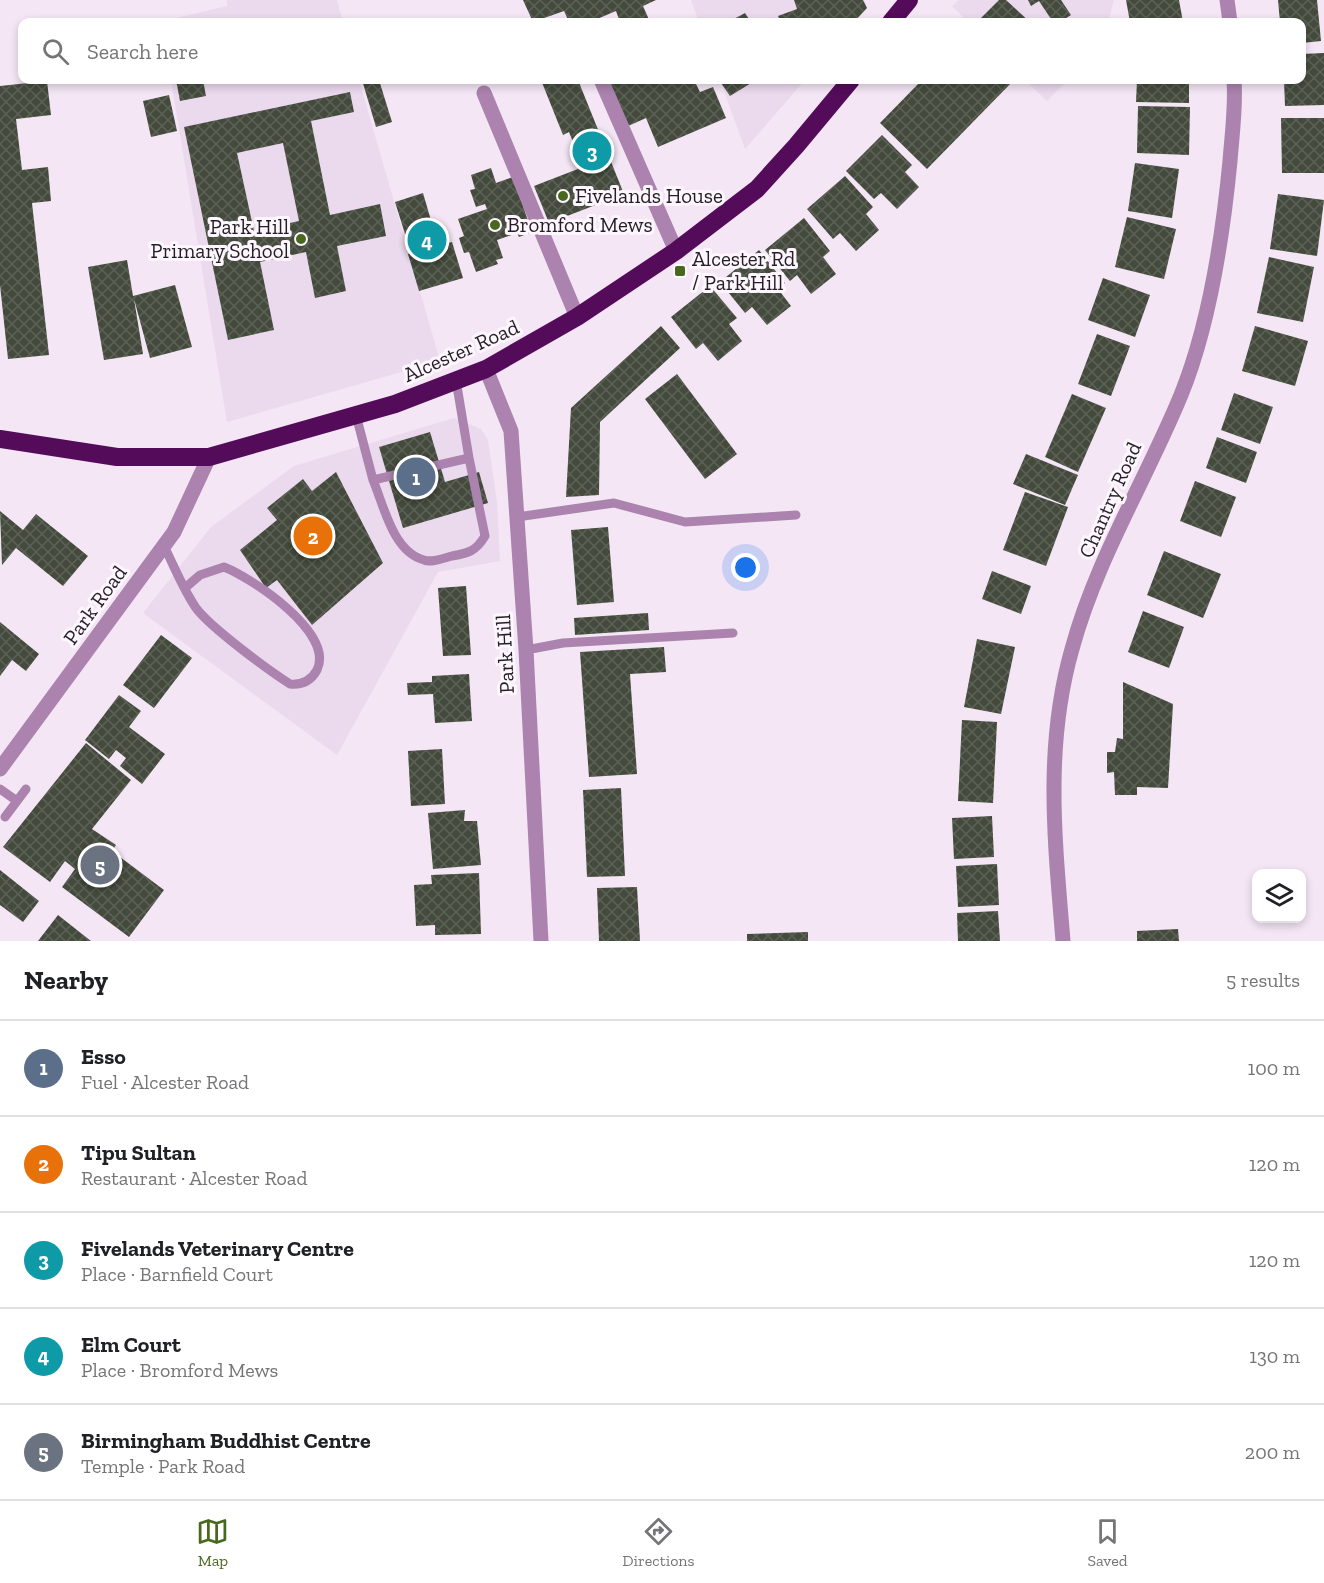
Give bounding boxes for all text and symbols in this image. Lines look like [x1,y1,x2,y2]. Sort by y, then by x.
search box [18,18,1306,84]
icon: search [39,35,72,68]
text: Search here [87,38,198,65]
pin: 3 [572,128,612,174]
place label: Fivelands House [575,183,723,208]
marker: Fivelands House [556,189,570,203]
place label: Bromford Mews [507,212,653,237]
place label: Park Hill Primary School [150,214,289,263]
pin: 4 [408,218,446,262]
marker: Bromford Mews [488,218,502,232]
marker: Park Hill Primary School [294,232,308,246]
place label: Alcester Rd / Park Hill [692,246,796,295]
marker: Alcester Rd / Park Hill [673,264,687,278]
street label: Alcester Road [399,314,523,387]
street label: Chantry Road [1073,438,1146,562]
pin: 1 [396,454,436,500]
pin: 2 [294,514,332,558]
your location [731,553,760,582]
street label: Park Road [58,560,132,649]
street label: Park Hill [490,613,519,694]
pin: 5 [80,842,120,888]
map controls [1252,869,1306,923]
button: layers [1252,869,1306,923]
text: Nearby [24,964,108,996]
text: 5 results [1226,968,1300,992]
text: Esso [81,1043,126,1070]
text: 1 [39,1056,48,1080]
text: 100 m [1247,1056,1300,1080]
text: Fuel · Alcester Road [81,1070,249,1094]
text: Tipu Sultan [81,1139,196,1166]
text: 2 [38,1152,49,1176]
text: 120 m [1249,1152,1300,1176]
text: Restaurant · Alcester Road [81,1166,307,1190]
text: Fivelands Veterinary Centre [81,1235,354,1262]
text: 3 [38,1248,49,1272]
text: 120 m [1249,1248,1300,1272]
text: Place · Barnfield Court [81,1262,273,1286]
text: Elm Court [81,1331,181,1358]
text: 4 [38,1344,49,1368]
text: 130 m [1249,1344,1300,1368]
text: Place · Bromford Mews [81,1358,278,1382]
text: Birmingham Buddhist Centre [81,1427,371,1454]
text: 5 [38,1440,49,1464]
text: 200 m [1245,1440,1300,1464]
text: Temple · Park Road [81,1454,245,1478]
tab: Map [196,1515,229,1570]
tab: Directions [622,1515,695,1570]
tab: Saved [1087,1515,1128,1570]

